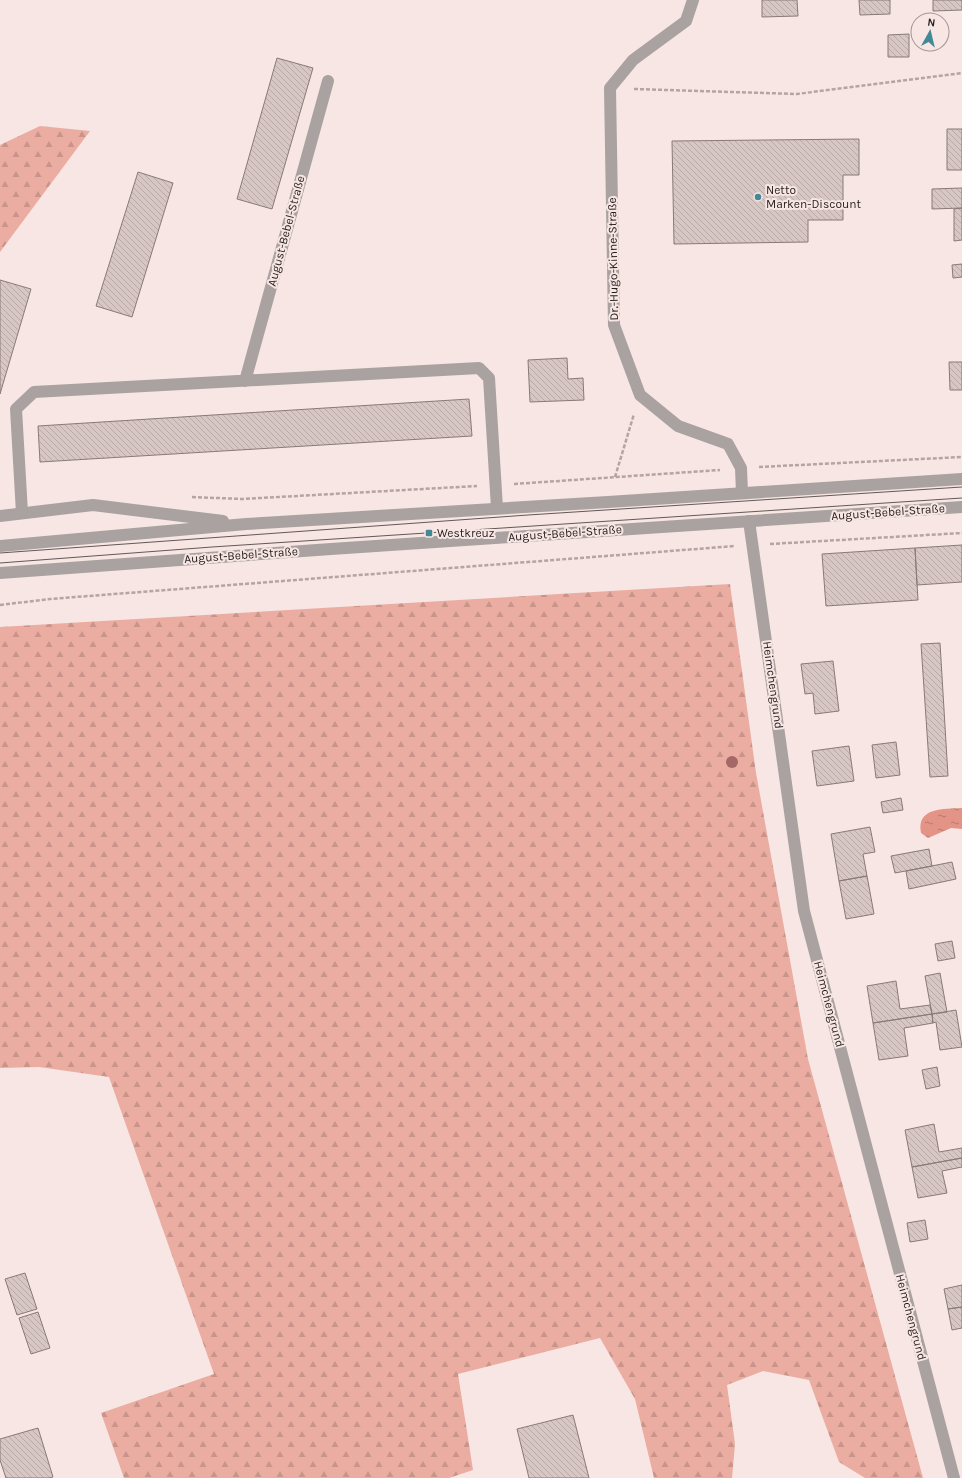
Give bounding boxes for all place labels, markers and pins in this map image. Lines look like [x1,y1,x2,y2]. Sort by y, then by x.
place label: Netto Marken-Discount [766,183,862,211]
marker: Netto Marken-Discount [753,192,763,202]
place label: Westkreuz [437,526,495,540]
marker: Westkreuz [424,528,434,538]

